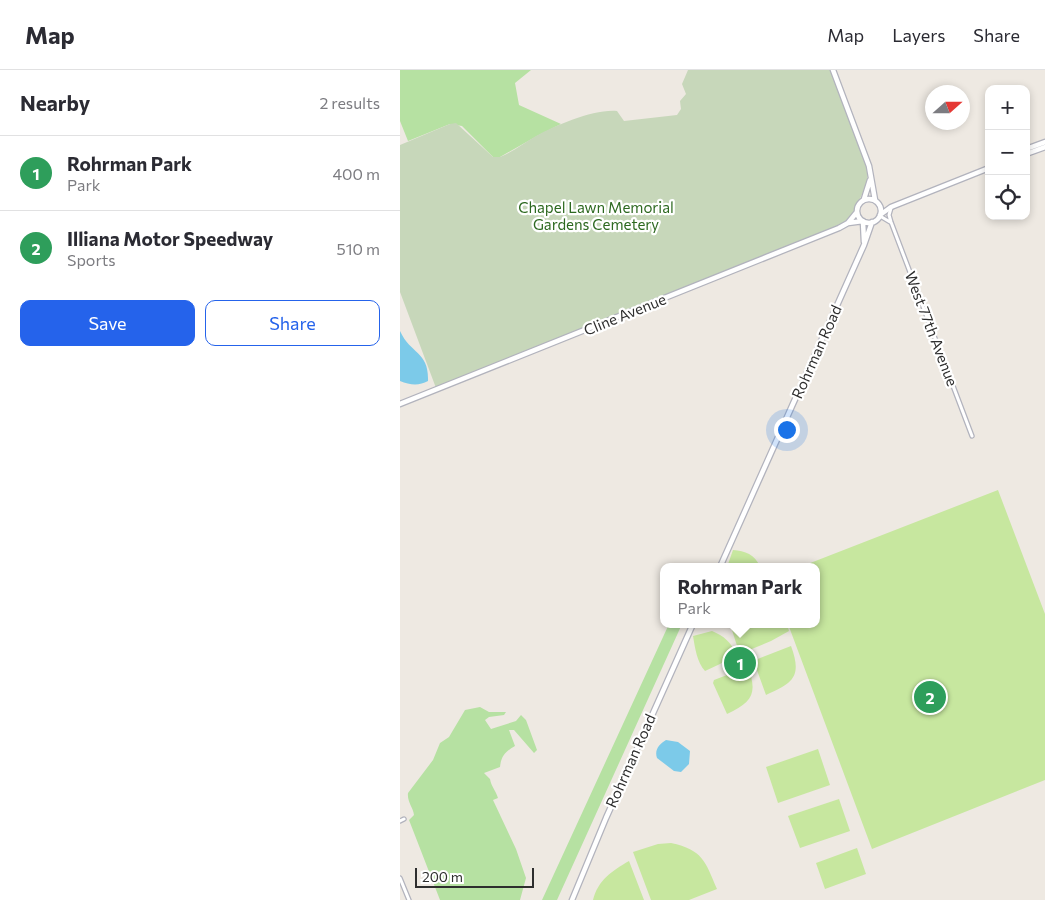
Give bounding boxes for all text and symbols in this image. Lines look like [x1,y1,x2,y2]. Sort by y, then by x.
text: Map [25,20,75,49]
text: Map [827,24,864,46]
text: Layers [892,24,945,46]
text: Share [973,24,1020,46]
north arrow [925,85,970,130]
map controls [985,85,1030,220]
button: + [985,85,1030,130]
text: Nearby [20,90,90,115]
text: 2 results [319,93,380,112]
button: − [985,130,1030,175]
text: Rohrman Park [67,152,192,175]
text: 1 [32,164,40,183]
text: 400 m [332,164,380,183]
text: Park [67,175,100,194]
button: locate [985,175,1030,220]
park label: Chapel Lawn Memorial Gardens Cemetery [518,198,674,233]
text: Illiana Motor Speedway [67,227,273,250]
text: 2 [31,239,41,258]
text: 510 m [337,239,380,258]
text: Sports [67,250,116,269]
street label: West 77th Avenue [902,269,962,389]
street label: Cline Avenue [581,289,669,339]
button: Save [20,300,195,346]
button: Share [205,300,380,346]
street label: Rohrman Road [787,302,845,401]
your location [774,417,800,443]
popup [660,563,820,628]
text: Rohrman Park [678,575,802,598]
text: Park [678,598,711,617]
pin: 1 [724,644,756,682]
pin: 2 [914,678,946,716]
street label: Rohrman Road [601,711,659,810]
scale bar [415,865,534,888]
text: 200 m [422,868,463,885]

